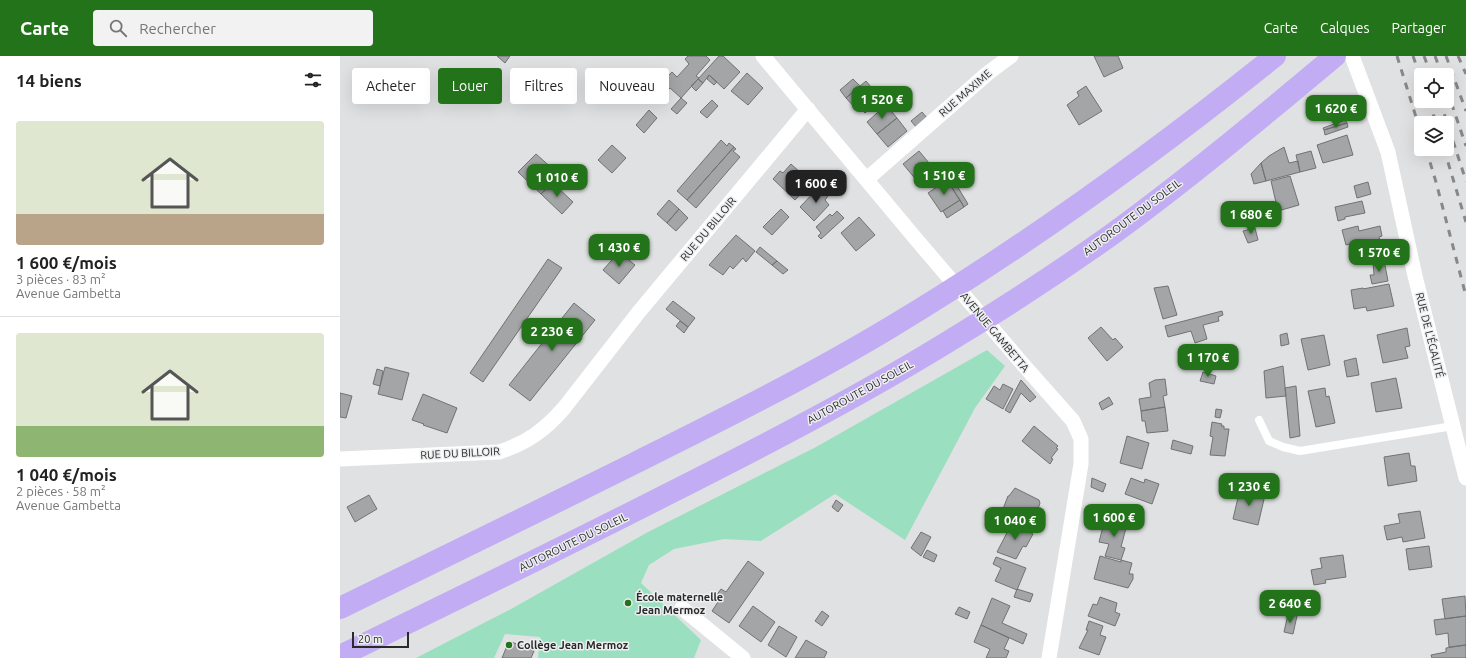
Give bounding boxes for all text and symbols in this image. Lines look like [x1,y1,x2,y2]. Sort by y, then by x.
search box [93,10,373,46]
text: Carte [20,17,69,39]
icon: search [107,17,129,39]
text: Rechercher [139,20,216,37]
text: Carte [1264,20,1298,36]
text: Calques [1320,20,1369,36]
text: Partager [1391,20,1446,36]
street label: RUE MAXIME [936,67,994,119]
chip: Acheter [352,68,430,104]
chip: Louer [438,68,502,104]
chip: Filtres [510,68,577,104]
chip: Nouveau [585,68,669,104]
map controls [1414,68,1454,156]
button: locate [1414,68,1454,108]
icon: filters [302,69,324,91]
text: 14 biens [16,71,82,90]
pin: 1 520 € [845,86,919,120]
text: 1 520 € [861,92,903,106]
pin: 1 620 € [1299,95,1373,129]
text: 1 620 € [1315,101,1357,115]
button: layers [1414,116,1454,156]
icon: home [134,147,206,219]
pin: 1 510 € [907,162,981,196]
pin: 1 010 € [520,164,594,198]
text: 1 510 € [923,168,965,182]
text: 1 010 € [536,170,578,184]
pin: 1 600 € [779,170,853,204]
text: 1 600 € [795,176,837,190]
street label: AUTOROUTE DU SOLEIL [1081,176,1183,258]
street label: RUE DU BILLOIR [678,195,738,263]
pin: 1 680 € [1214,201,1288,235]
text: 1 680 € [1230,207,1272,221]
pin: 1 430 € [582,234,656,268]
pin: 1 570 € [1342,239,1416,273]
text: 1 430 € [598,240,640,254]
text: 1 570 € [1358,245,1400,259]
text: 1 600 €/mois [16,253,117,272]
text: 3 pièces · 83 m² [16,272,106,286]
text: Avenue Gambetta [16,286,121,300]
street label: AVENUE GAMBETTA [958,290,1032,375]
street label: RUE DE L'ÉGALITÉ [1414,291,1447,379]
pin: 2 230 € [515,318,589,352]
text: 2 230 € [531,324,573,338]
pin: 1 170 € [1171,344,1245,378]
text: 1 170 € [1187,350,1229,364]
street label: AUTOROUTE DU SOLEIL [805,358,915,426]
icon: home [134,359,206,431]
street label: RUE DU BILLOIR [420,445,500,461]
text: 1 040 €/mois [16,465,117,484]
pin: 1 230 € [1212,473,1286,507]
text: 1 230 € [1228,479,1270,493]
text: 2 pièces · 58 m² [16,484,106,498]
text: Avenue Gambetta [16,498,121,512]
pin: 1 600 € [1077,504,1151,538]
pin: 1 040 € [978,507,1052,541]
street label: AUTOROUTE DU SOLEIL [517,510,630,573]
text: 1 600 € [1093,510,1135,524]
text: 1 040 € [994,513,1036,527]
place label: École maternelle Jean Mermoz [636,590,723,616]
pin: 2 640 € [1253,590,1327,624]
text: 2 640 € [1269,596,1311,610]
marker: École maternelle Jean Mermoz [623,598,633,608]
scale bar [352,630,409,649]
text: 20 m [358,633,382,645]
place label: Collège Jean Mermoz [517,639,629,651]
marker: Collège Jean Mermoz [504,640,514,650]

